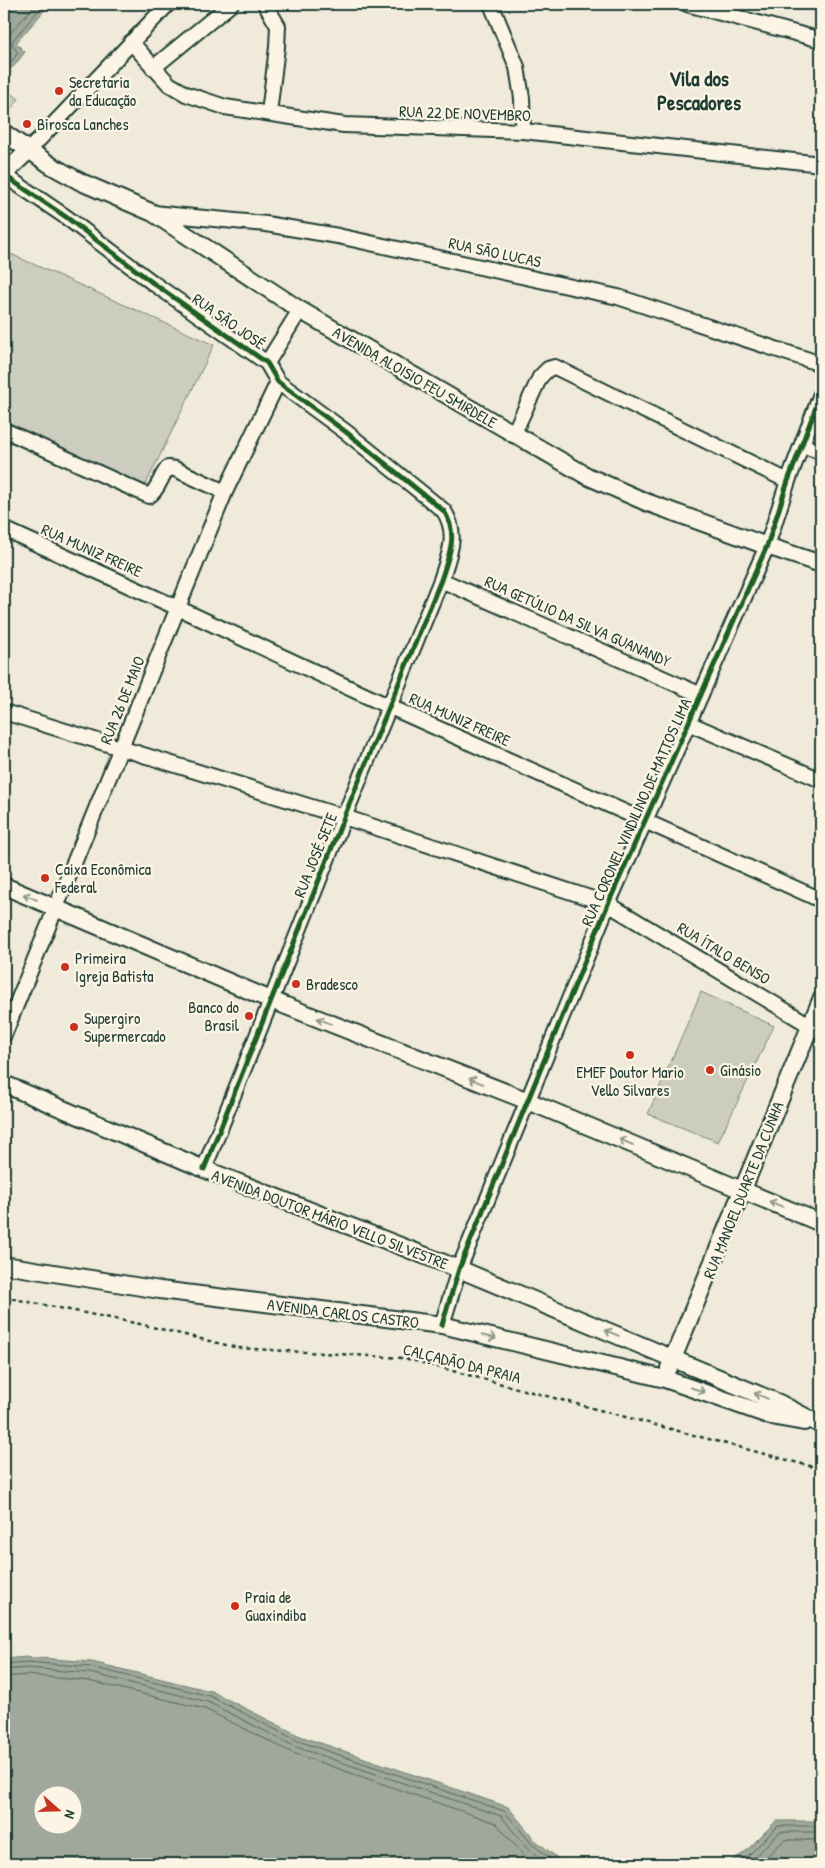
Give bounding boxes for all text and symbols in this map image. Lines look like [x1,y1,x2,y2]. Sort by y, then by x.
district label: Vila dos Pescadores [657,64,741,117]
place label: Secretaria da Educação [69,71,137,111]
marker: Secretaria da Educação [53,85,65,97]
street label: RUA 22 DE NOVEMBRO [399,100,531,126]
place label: Birosca Lanches [37,113,129,135]
marker: Birosca Lanches [21,118,33,130]
street label: RUA SÃO LUCAS [447,231,544,273]
street label: RUA SÃO JOSÉ [188,288,270,354]
street label: AVENIDA ALOISIO FEU SMIRDELE [329,321,501,433]
street label: RUA MUNIZ FREIRE [38,518,146,582]
street label: RUA GETÚLIO DA SILVA GUANANDY [482,570,674,672]
street label: RUA 26 DE MAIO [94,652,150,747]
street label: RUA MUNIZ FREIRE [406,687,514,751]
street label: RUA CORONEL VINDILINO DE MATTOS LIMA [576,694,696,930]
street label: RUA JOSÉ SETE [288,809,342,901]
place label: Caixa Econômica Federal [54,858,151,898]
marker: Caixa Econômica Federal [39,872,51,884]
one-way arrow [23,891,38,901]
street label: RUA ÍTALO BENSO [673,917,775,990]
place label: Primeira Igreja Batista [75,947,154,987]
marker: Primeira Igreja Batista [59,961,71,973]
place label: Bradesco [306,973,359,995]
marker: Bradesco [290,978,302,990]
place label: Banco do Brasil [188,996,240,1036]
place label: Supergiro Supermercado [84,1007,166,1047]
marker: Banco do Brasil [243,1010,255,1022]
one-way arrow [317,1016,333,1025]
marker: Supergiro Supermercado [68,1021,80,1033]
marker: EMEF Doutor Mario Vello Silvares [624,1049,636,1061]
place label: Ginásio [720,1059,762,1081]
place label: EMEF Doutor Mario Vello Silvares [576,1061,684,1101]
marker: Ginásio [704,1064,716,1076]
one-way arrow [468,1075,483,1084]
street label: RUA MANOEL DUARTE DA CUNHA [697,1098,789,1282]
one-way arrow [619,1137,634,1147]
street label: AVENIDA DOUTOR MÁRIO VELLO SILVESTRE [209,1164,451,1274]
one-way arrow [769,1199,784,1209]
street label: AVENIDA CARLOS CASTRO [266,1293,420,1333]
one-way arrow [605,1328,620,1337]
one-way arrow [481,1333,497,1342]
street label: CALÇADÃO DA PRAIA [401,1338,523,1388]
one-way arrow [689,1386,705,1395]
one-way arrow [754,1391,769,1400]
place label: Praia de Guaxindiba [245,1586,306,1626]
marker: Praia de Guaxindiba [229,1600,241,1612]
north arrow [32,1786,82,1836]
text: N [60,1808,81,1822]

